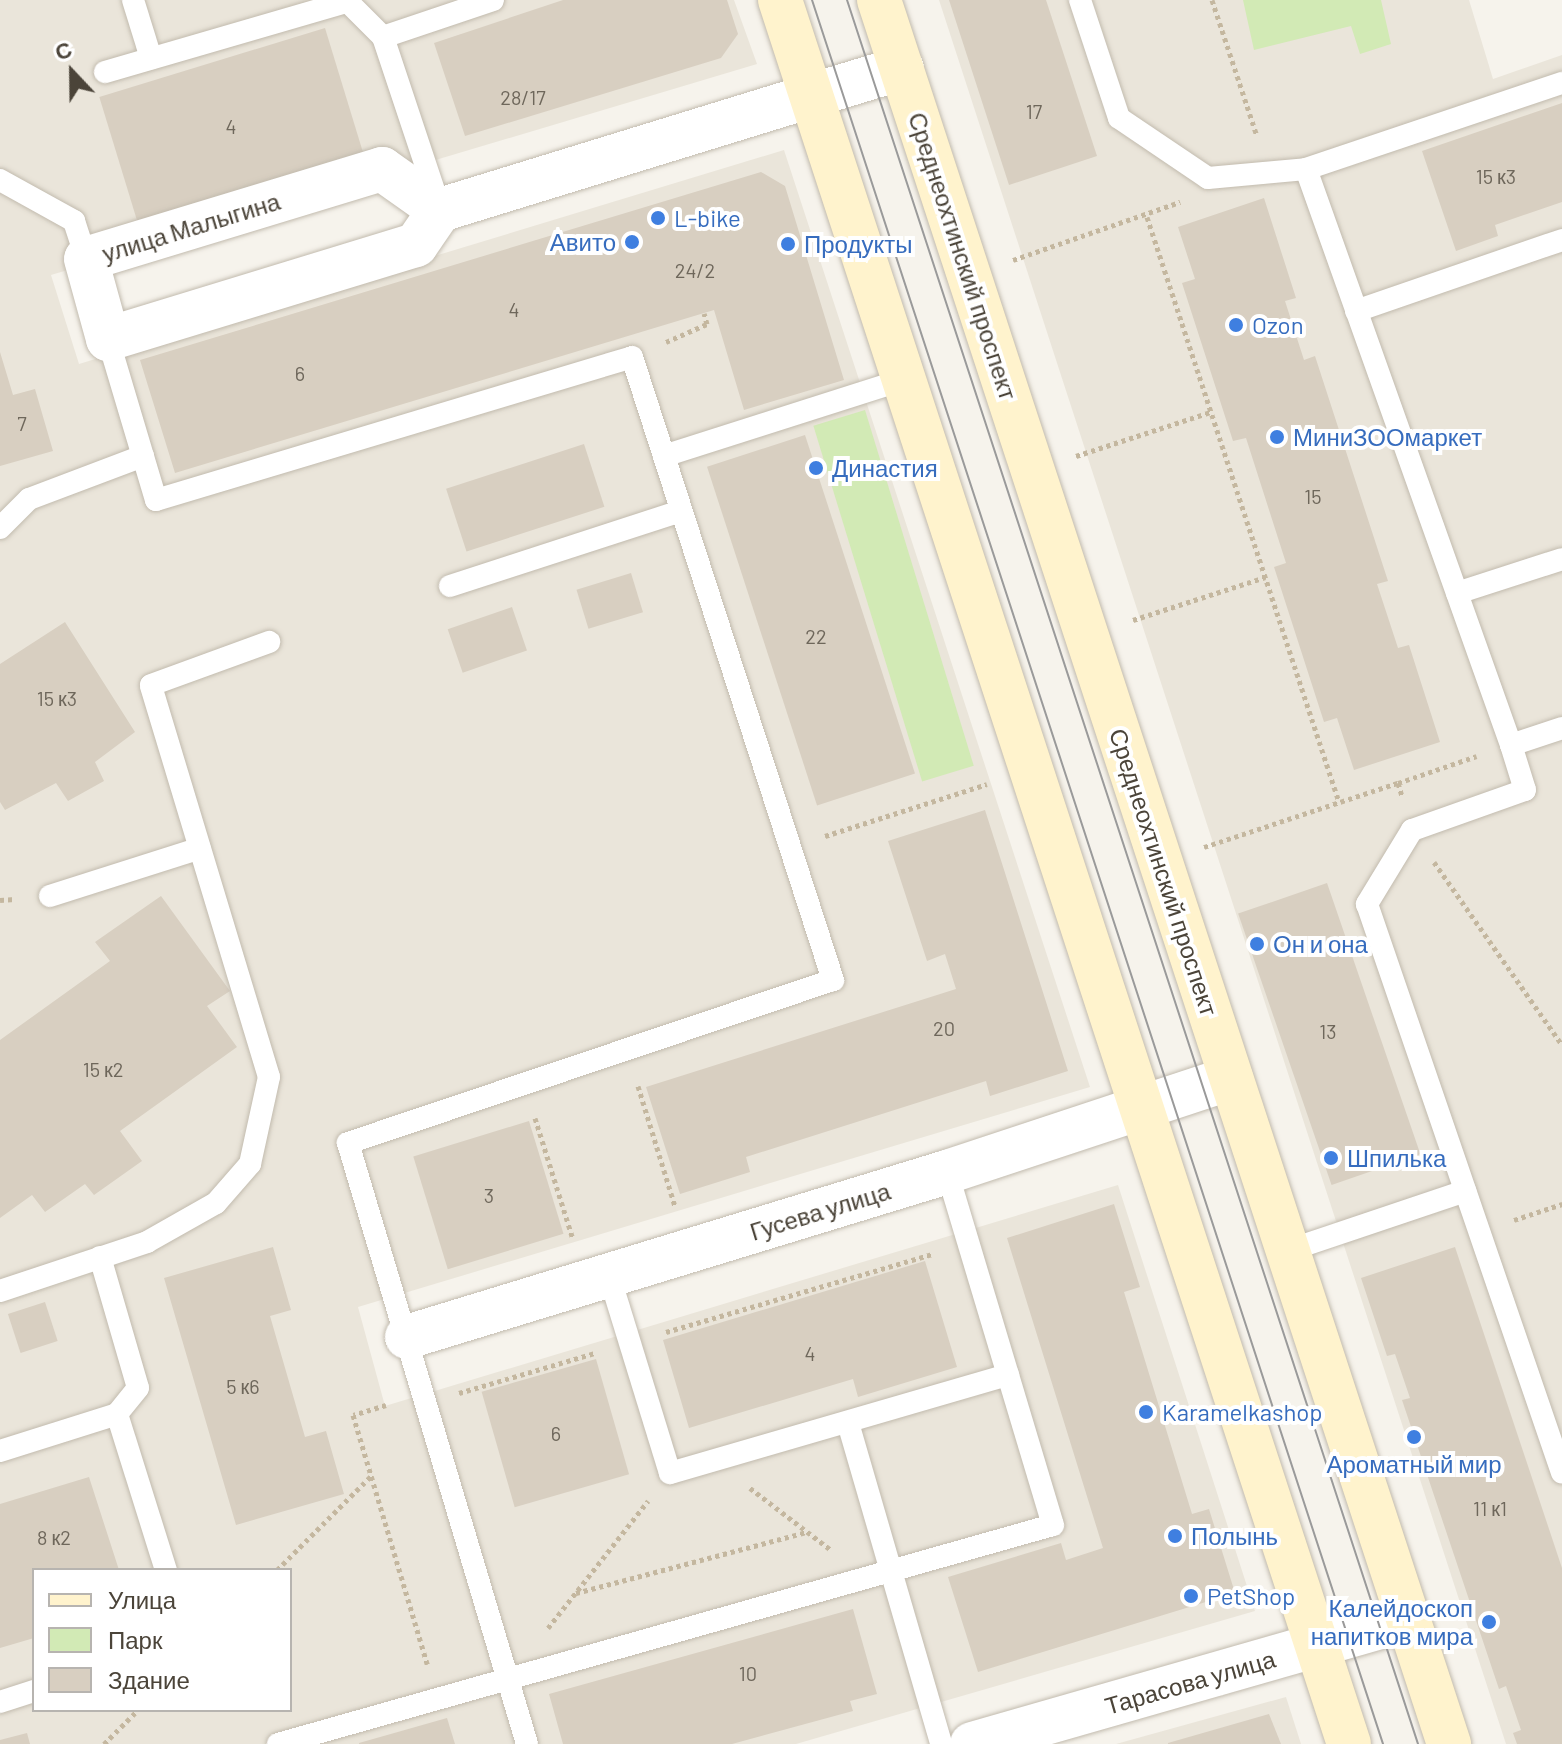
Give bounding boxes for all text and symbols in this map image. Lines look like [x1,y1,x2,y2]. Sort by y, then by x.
north arrow [32,32,112,112]
text: С [51,35,75,65]
house number: 28/17 [500,85,546,109]
house number: 17 [1026,99,1042,123]
street label: Среднеохтинский проспект [903,109,1023,403]
house number: 4 [225,114,237,138]
house number: 15 к3 [1476,164,1516,188]
street label: улица Малыгина [99,186,283,268]
place label: L-bike [674,204,741,232]
marker: L-bike [649,209,667,227]
place label: Авито [550,228,616,256]
place label: Продукты [804,230,912,258]
marker: Авито [623,233,641,251]
marker: Продукты [779,235,797,253]
house number: 24/2 [675,258,715,282]
house number: 4 [508,297,520,321]
place label: Ozon [1252,311,1304,339]
marker: Ozon [1227,316,1245,334]
house number: 6 [295,361,305,385]
house number: 7 [17,411,27,435]
place label: МиниЗООмаркет [1293,423,1482,451]
marker: МиниЗООмаркет [1268,428,1286,446]
place label: Династия [832,454,938,482]
marker: Династия [807,459,825,477]
house number: 15 [1304,484,1322,508]
house number: 22 [805,624,827,648]
house number: 15 к3 [37,686,77,710]
street label: Среднеохтинский проспект [1104,725,1224,1019]
place label: Он и она [1273,930,1368,958]
marker: Он и она [1248,935,1266,953]
house number: 20 [933,1016,955,1040]
house number: 13 [1319,1019,1337,1043]
house number: 15 к2 [83,1057,123,1081]
place label: Шпилька [1347,1144,1446,1172]
marker: Шпилька [1322,1149,1340,1167]
street label: Гусева улица [746,1176,894,1246]
house number: 3 [484,1183,494,1207]
house number: 4 [804,1341,816,1365]
house number: 5 к6 [226,1374,260,1398]
place label: Karamelkashop [1162,1398,1323,1426]
marker: Karamelkashop [1137,1403,1155,1421]
house number: 6 [551,1421,561,1445]
marker: Ароматный мир [1405,1428,1423,1446]
place label: Ароматный мир [1327,1450,1501,1478]
house number: 11 к1 [1473,1496,1507,1520]
place label: Полынь [1191,1522,1278,1550]
house number: 8 к2 [37,1525,71,1549]
marker: Полынь [1166,1527,1184,1545]
legend [32,1568,292,1712]
place label: PetShop [1207,1582,1295,1610]
text: Улица [108,1585,176,1614]
marker: PetShop [1182,1587,1200,1605]
place label: Калейдоскоп напитков мира [1311,1594,1473,1650]
marker: Калейдоскоп напитков мира [1480,1613,1498,1631]
text: Парк [108,1625,162,1654]
street label: Тарасова улица [1102,1644,1278,1720]
house number: 10 [739,1661,757,1685]
text: Здание [108,1665,190,1694]

